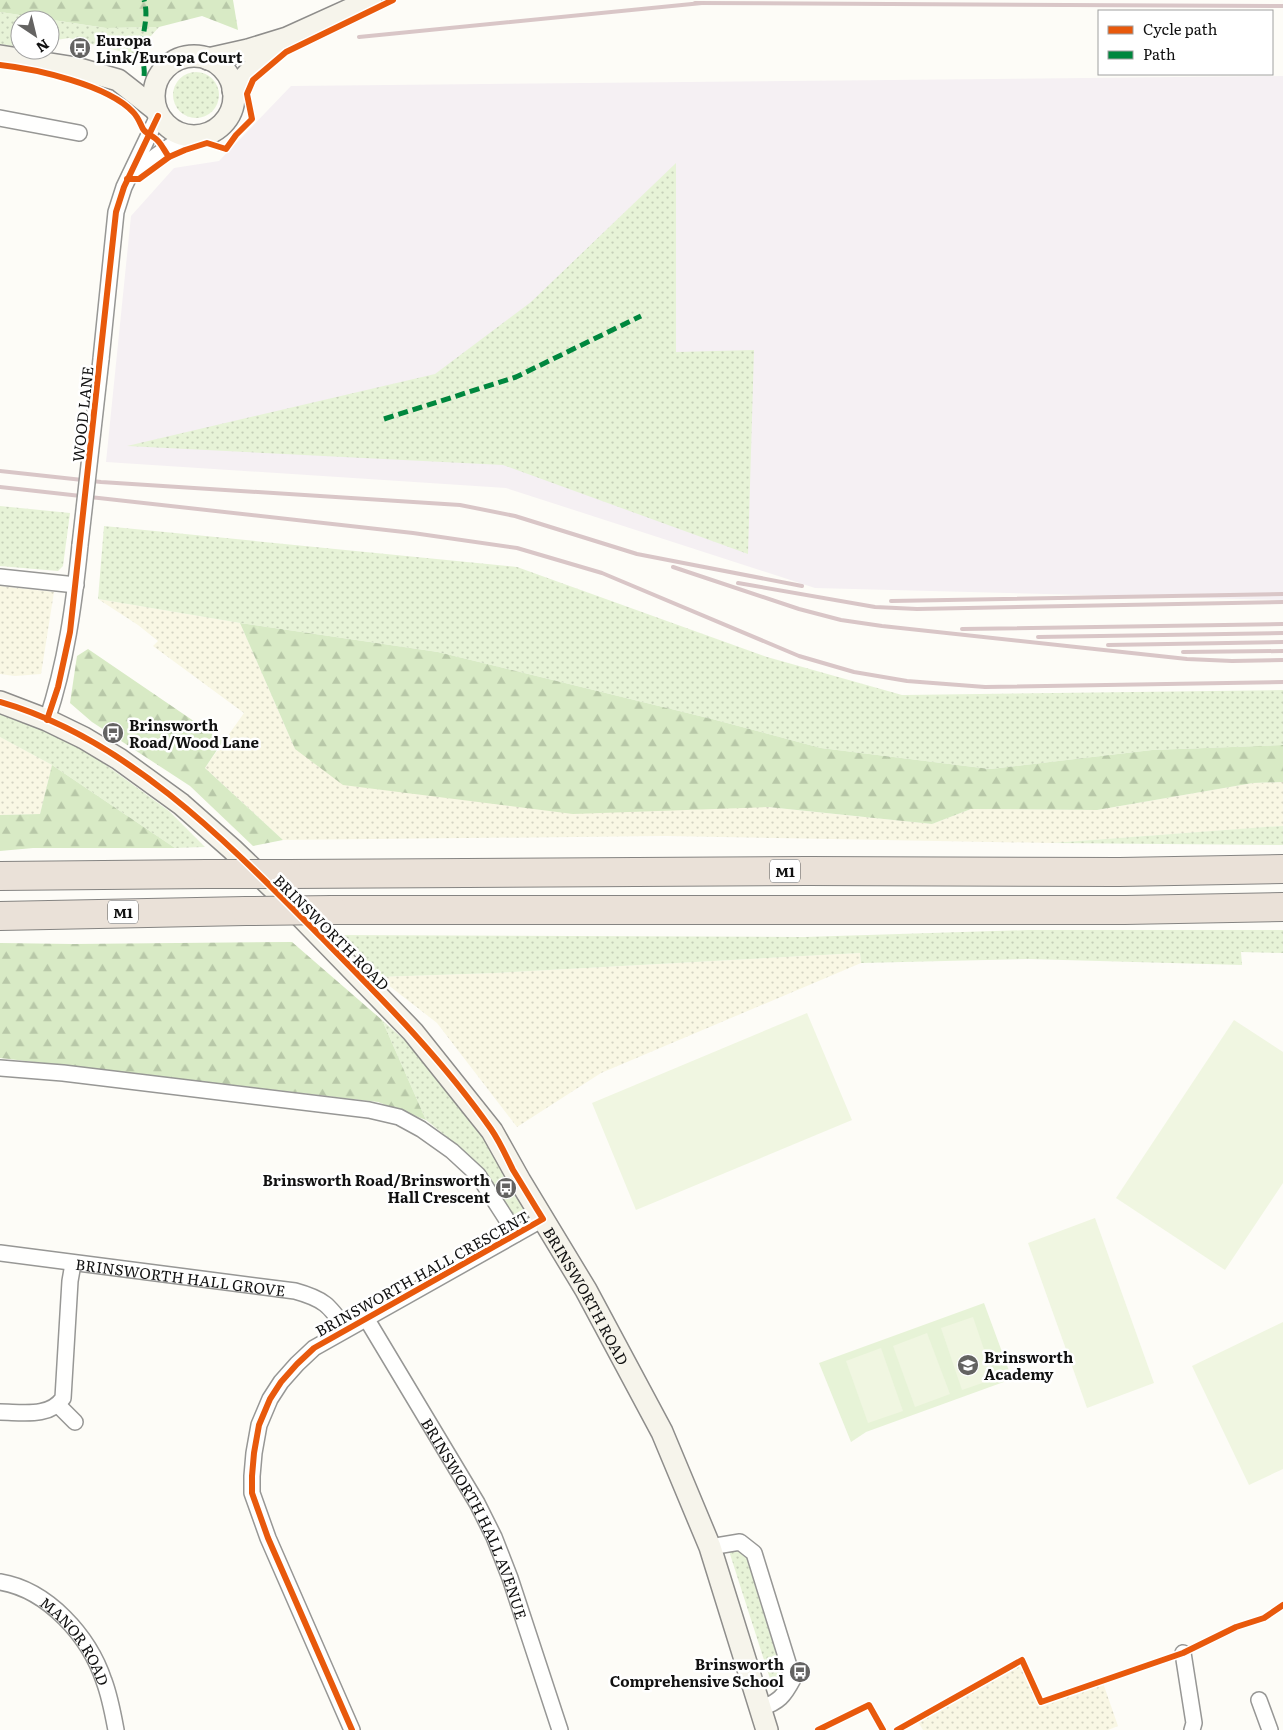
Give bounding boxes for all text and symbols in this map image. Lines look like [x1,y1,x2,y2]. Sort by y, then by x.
north arrow [10,10,60,60]
legend [1098,10,1273,75]
text: Cycle path [1143,17,1218,40]
place label: Europa Link/Europa Court [96,28,243,68]
text: N [32,35,54,58]
bus stop icon: Europa Link/Europa Court [68,36,92,60]
text: Path [1143,42,1176,65]
street label: WOOD LANE [66,365,98,463]
place label: Brinsworth Road/Wood Lane [129,713,260,753]
bus stop icon: Brinsworth Road/Wood Lane [101,721,125,745]
road number: M1 [770,859,800,882]
street label: BRINSWORTH ROAD [269,869,395,995]
road number: M1 [108,900,138,924]
place label: Brinsworth Road/Brinsworth Hall Crescent [262,1168,490,1208]
bus stop icon: Brinsworth Road/Brinsworth Hall Crescent [494,1176,518,1200]
street label: BRINSWORTH HALL CRESCENT [311,1204,533,1342]
street label: BRINSWORTH ROAD [539,1222,635,1369]
street label: BRINSWORTH HALL GROVE [74,1251,287,1301]
place label: Brinsworth Academy [984,1345,1073,1385]
school or university icon: Brinsworth Academy [956,1353,980,1377]
street label: BRINSWORTH HALL AVENUE [417,1413,534,1622]
street label: MANOR ROAD [36,1590,116,1688]
place label: Brinsworth Comprehensive School [610,1652,785,1692]
bus stop icon: Brinsworth Comprehensive School [788,1660,812,1684]

